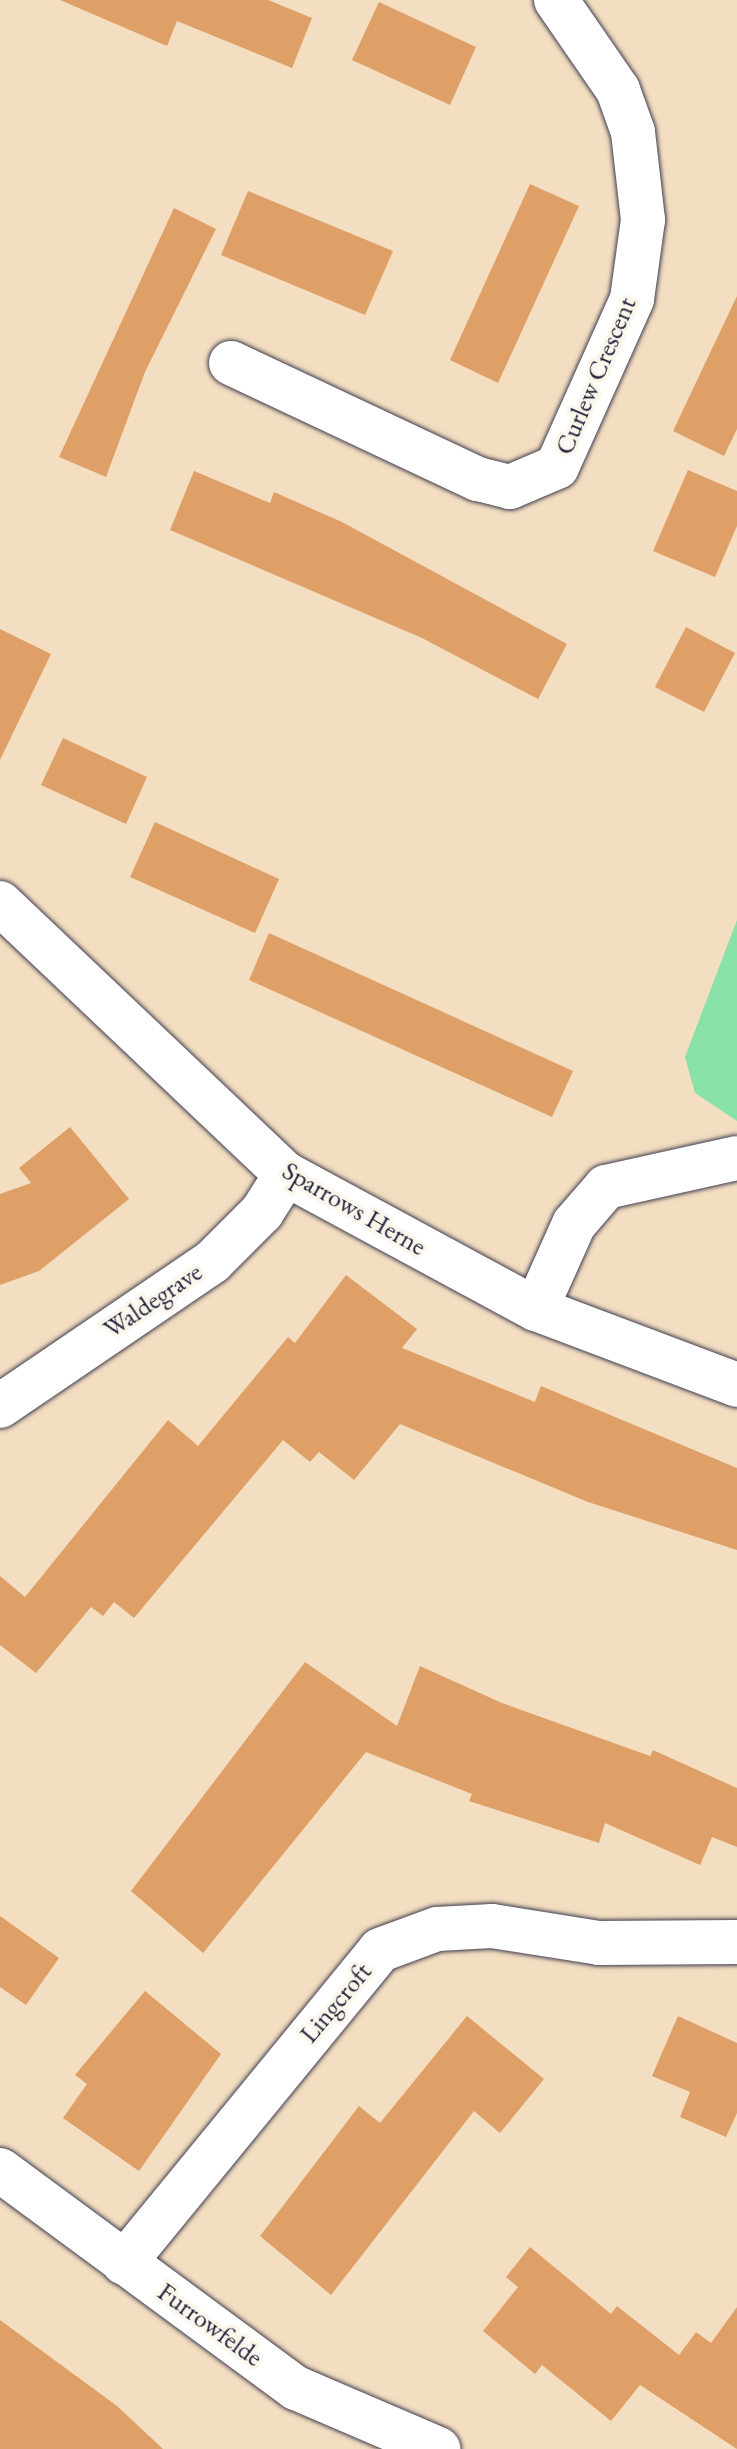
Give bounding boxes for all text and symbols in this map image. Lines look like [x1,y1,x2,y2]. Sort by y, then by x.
street label: Curlew Crescent [549,293,643,459]
street label: Sparrows Herne [277,1155,431,1263]
street label: Waldegrave [98,1257,208,1345]
street label: Lingcroft [294,1957,378,2049]
street label: Furrowfelde [151,2277,269,2373]

